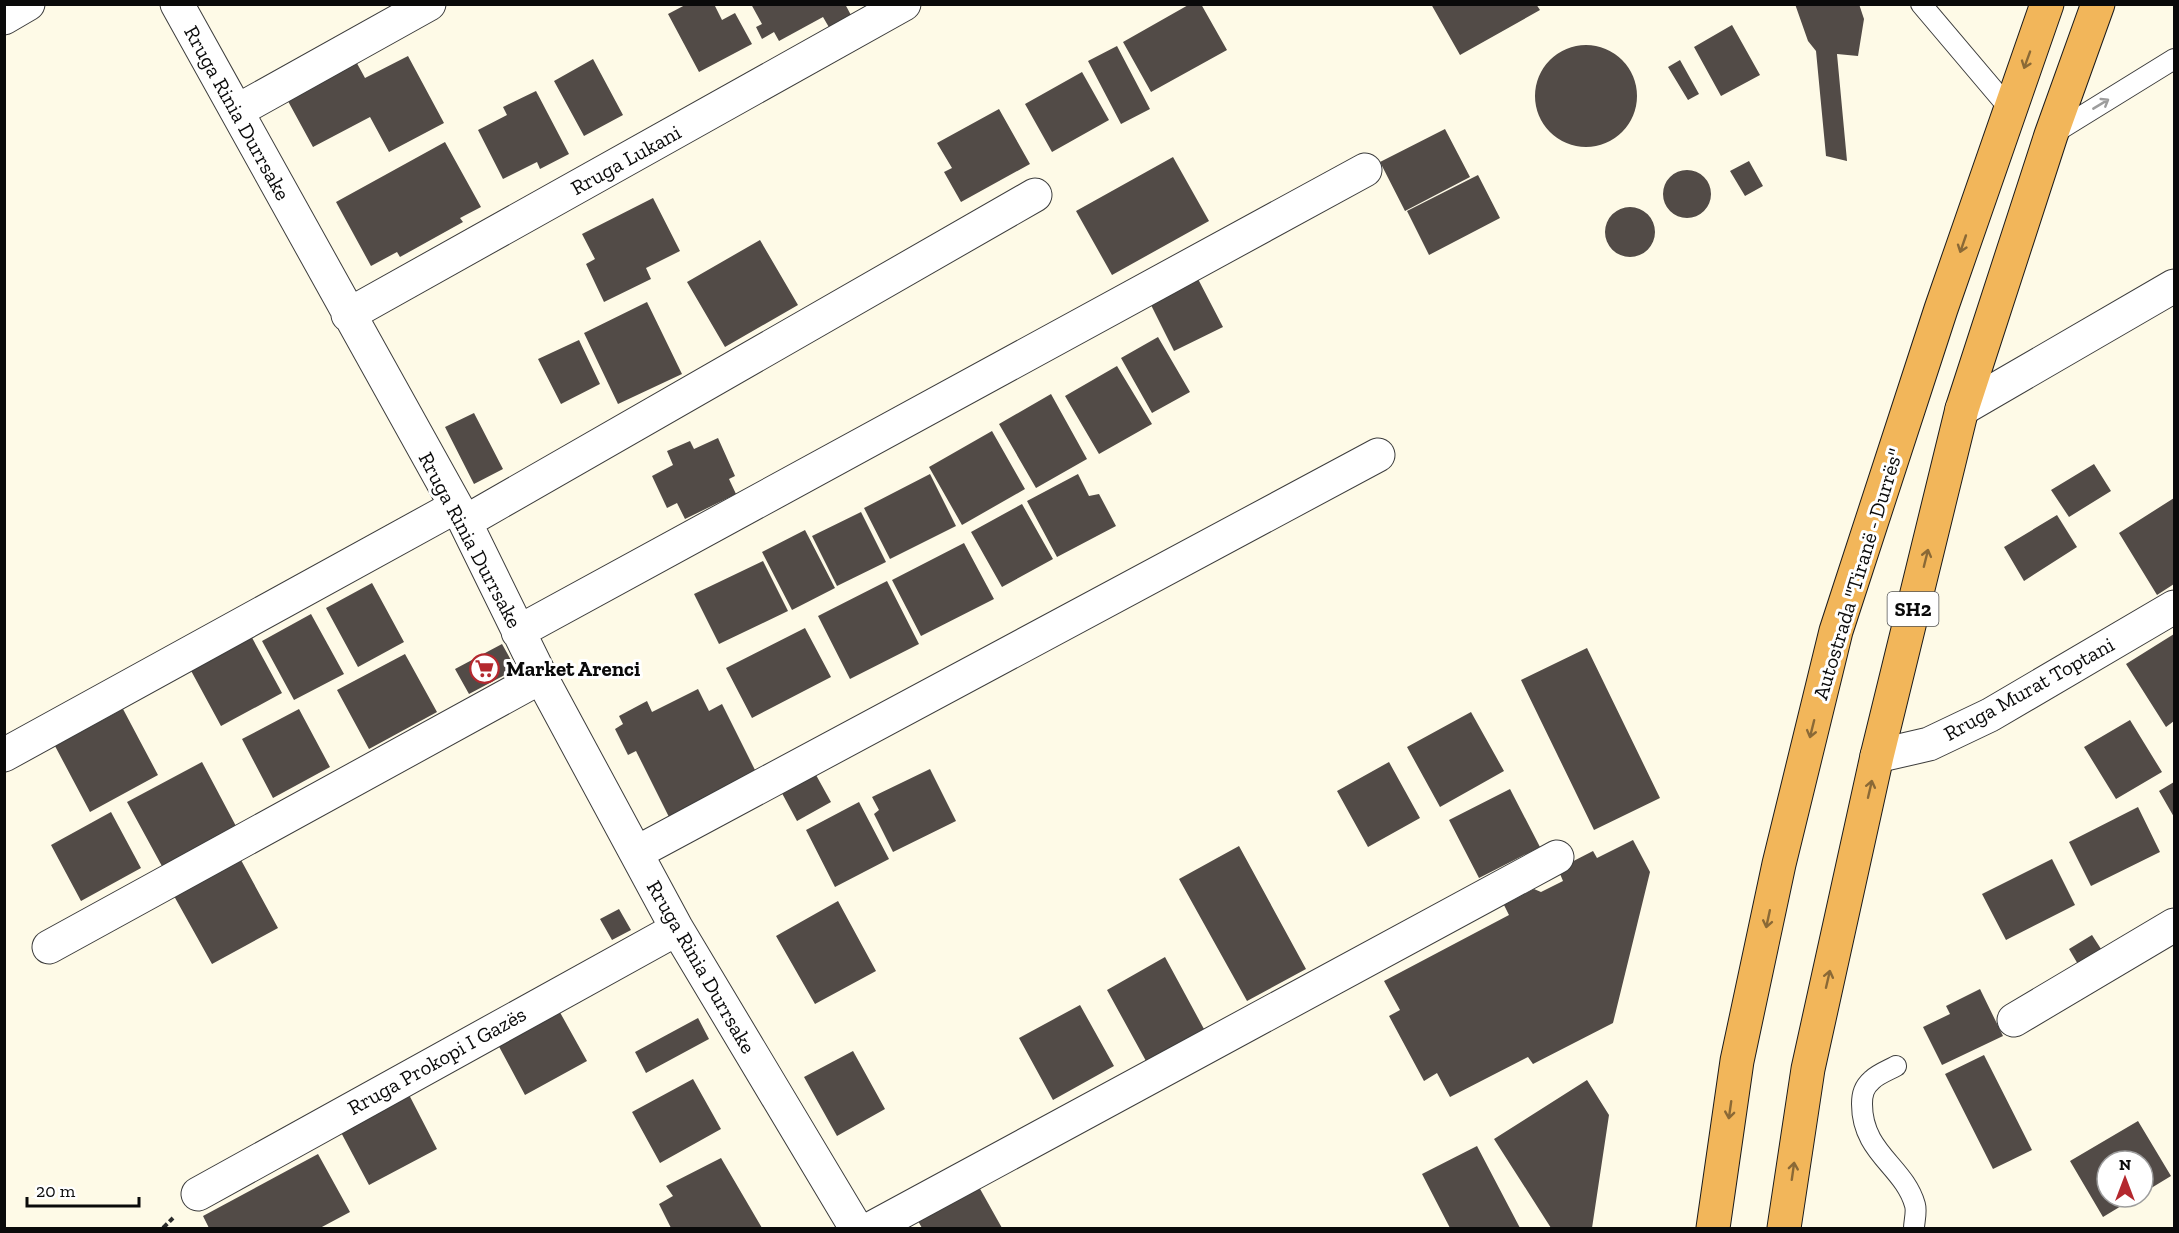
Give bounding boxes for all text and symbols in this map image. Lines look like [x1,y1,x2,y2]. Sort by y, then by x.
street label: Rruga Rinia Durrsake [179,21,296,204]
one-way arrow [2020,50,2031,68]
one-way arrow [2092,98,2109,110]
street label: Rruga Lukani [566,119,685,200]
one-way arrow [1957,234,1968,253]
street label: Autostrada "Tiranë - Durrës" [1807,445,1908,703]
street label: Rruga Rinia Durrsake [413,448,527,632]
one-way arrow [1920,549,1932,568]
road number: SH2 [1888,592,1938,626]
street label: Rruga Murat Toptani [1939,631,2118,746]
supermarket icon: Market Arenci [469,653,501,685]
place label: Market Arenci [506,656,640,681]
one-way arrow [1806,719,1818,738]
one-way arrow [1865,779,1876,799]
street label: Rruga Rinia Durrsake [642,876,761,1058]
one-way arrow [1761,909,1773,928]
one-way arrow [1822,970,1834,989]
street label: Rruga Prokopi I Gazës [343,1001,530,1120]
one-way arrow [1724,1100,1735,1119]
north arrow [2095,1149,2155,1209]
text: N [2119,1155,2131,1174]
one-way arrow [1787,1161,1798,1181]
scale bar [27,1170,140,1208]
text: 20 m [36,1180,76,1202]

